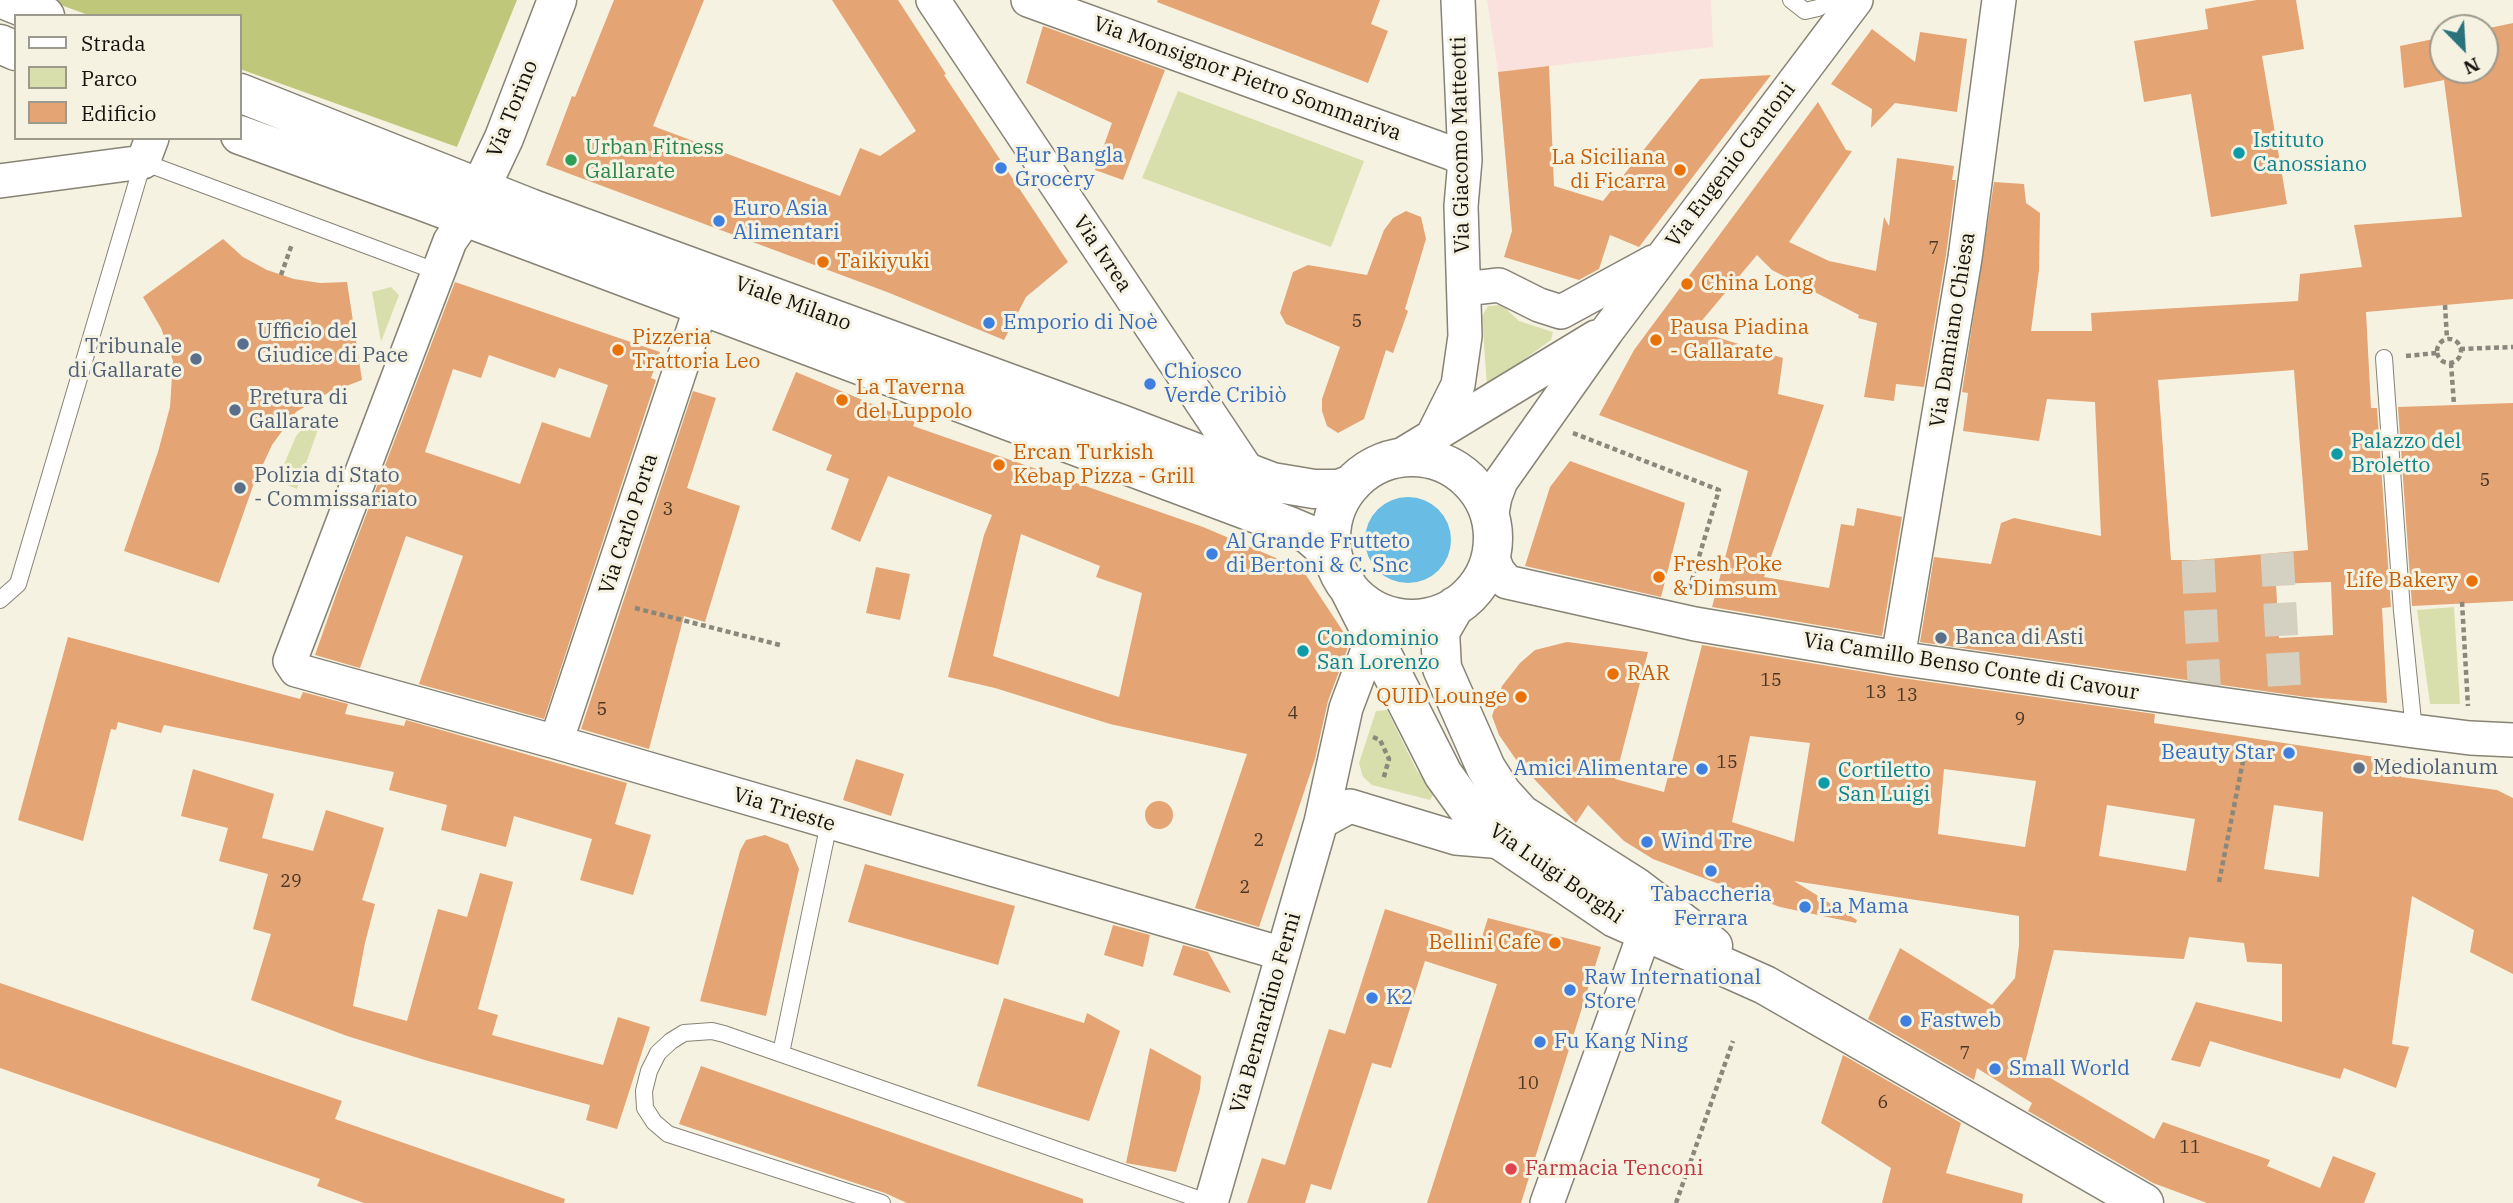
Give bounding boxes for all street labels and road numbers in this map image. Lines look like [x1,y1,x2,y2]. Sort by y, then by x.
street label: Via Monsignor Pietro Sommariva [1089,11,1405,147]
street label: Via Giacomo Matteotti [1447,36,1475,254]
street label: Via Torino [482,57,544,161]
street label: Via Eugenio Cantoni [1661,78,1801,252]
street label: Via Ivrea [1067,211,1137,297]
street label: Via Damiano Chiesa [1925,231,1981,429]
street label: Viale Milano [731,271,855,337]
street label: Via Carlo Porta [594,450,664,598]
street label: Via Camillo Benso Conte di Cavour [1801,628,2141,706]
street label: Via Trieste [730,782,838,838]
street label: Via Luigi Borghi [1484,818,1628,930]
street label: Via Bernardino Ferni [1225,910,1307,1116]

